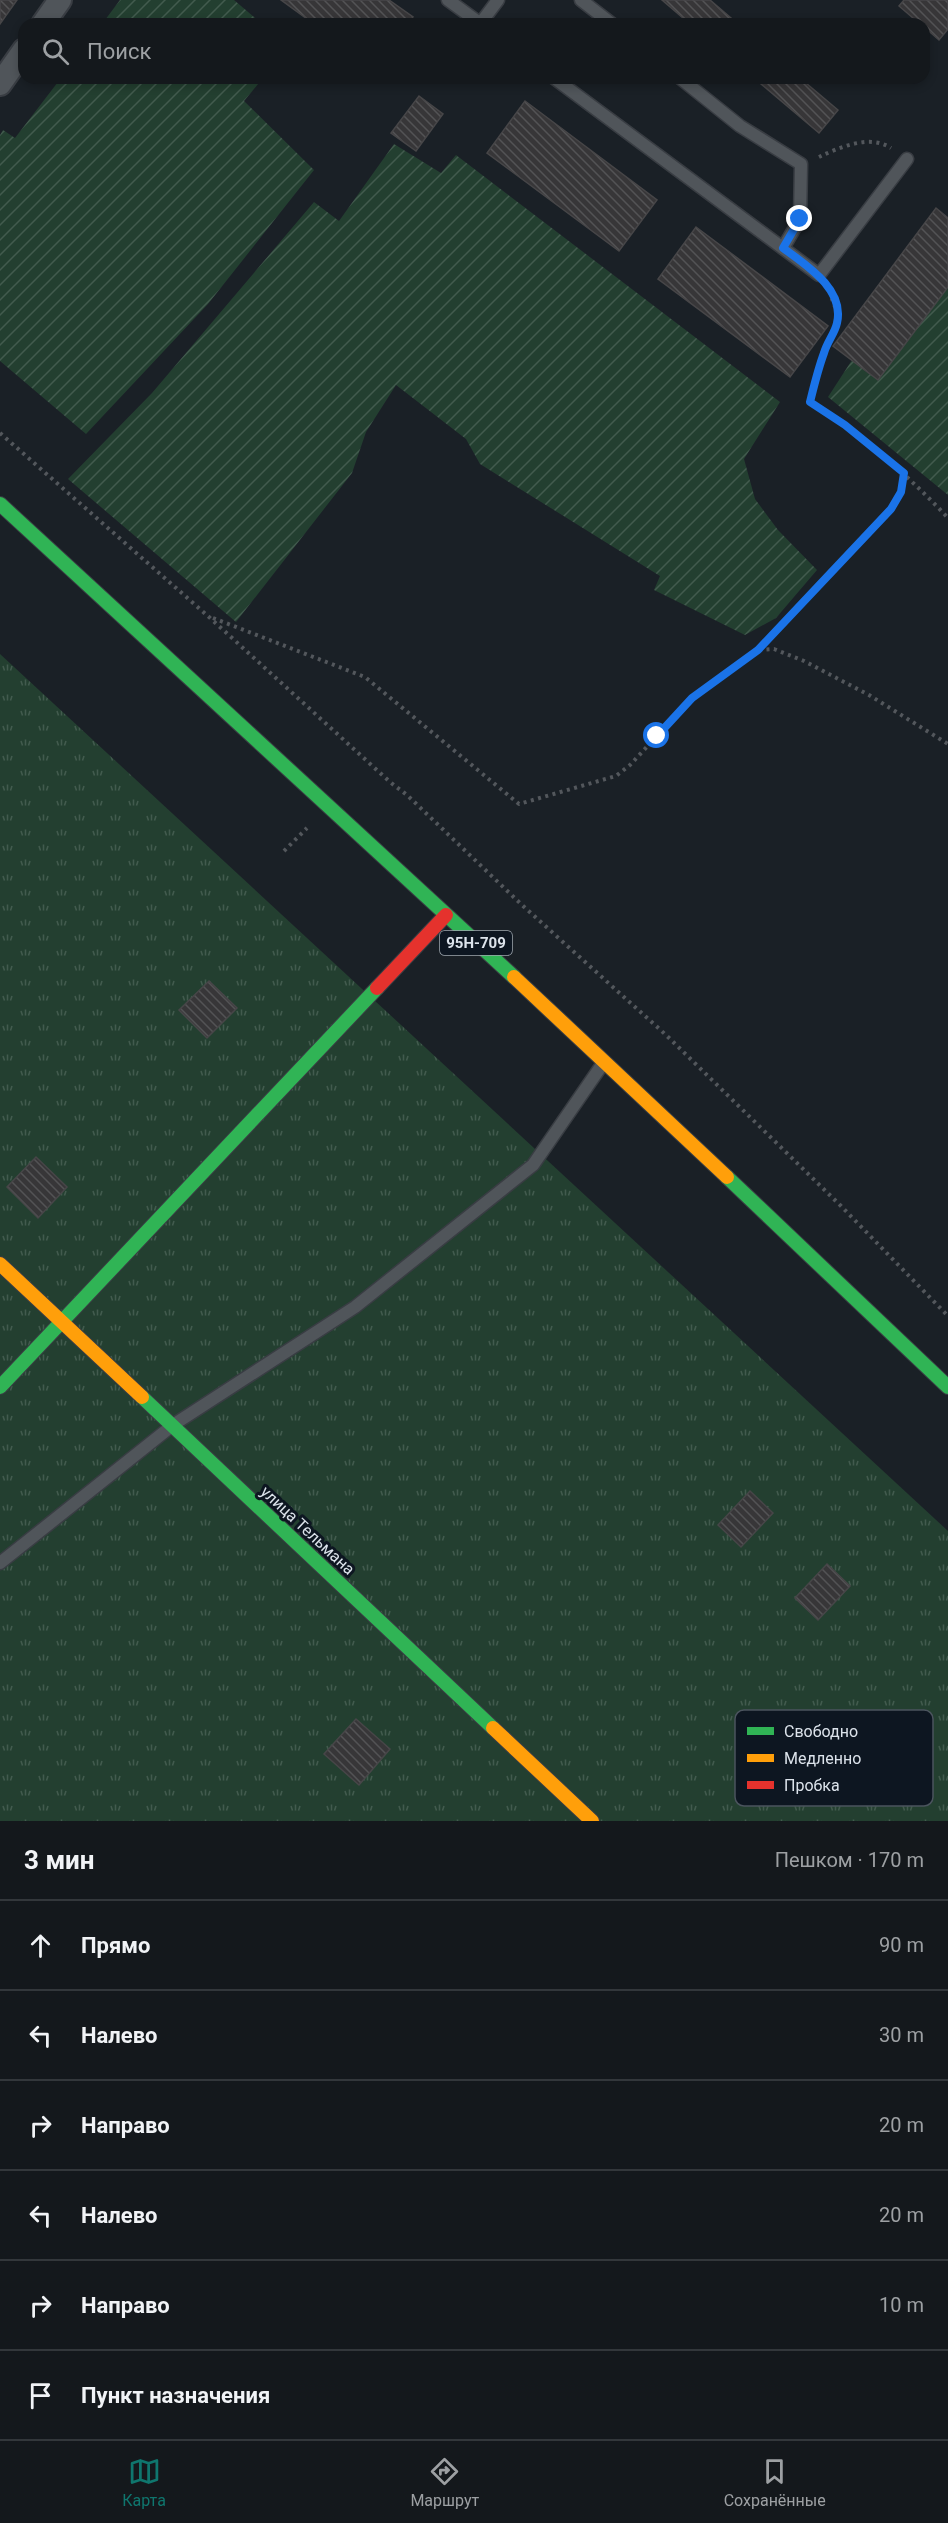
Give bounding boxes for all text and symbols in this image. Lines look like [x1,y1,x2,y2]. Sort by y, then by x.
search box [18,18,930,84]
icon: search [39,35,72,68]
text: Поиск [87,39,151,64]
route end [786,205,812,231]
route start [643,722,669,748]
road number: 95Н-709 [440,931,512,955]
street label: улица Тельмана [257,1482,358,1579]
legend [735,1710,933,1806]
text: Свободно [784,1722,858,1741]
text: Медленно [784,1749,861,1768]
text: Пробка [784,1776,840,1795]
text: 3 мин [24,1845,95,1875]
text: Пешком · 170 m [775,1848,924,1872]
icon: ahead [24,1929,57,1962]
text: Прямо [81,1933,150,1958]
text: 90 m [879,1933,924,1957]
icon: left [24,2019,57,2052]
text: Налево [81,2023,158,2048]
text: 30 m [879,2023,924,2047]
icon: right [24,2109,57,2142]
text: Направо [81,2113,170,2138]
text: 20 m [879,2113,924,2137]
icon: left [24,2199,57,2232]
text: Налево [81,2203,158,2228]
text: 20 m [879,2203,924,2227]
icon: right [24,2289,57,2322]
text: Направо [81,2293,170,2318]
text: 10 m [879,2293,924,2317]
icon: arrive [24,2379,57,2412]
text: Пункт назначения [81,2383,270,2408]
tab: Карта [122,2455,166,2510]
tab: Маршрут [410,2455,479,2510]
tab: Сохранённые [724,2455,826,2510]

